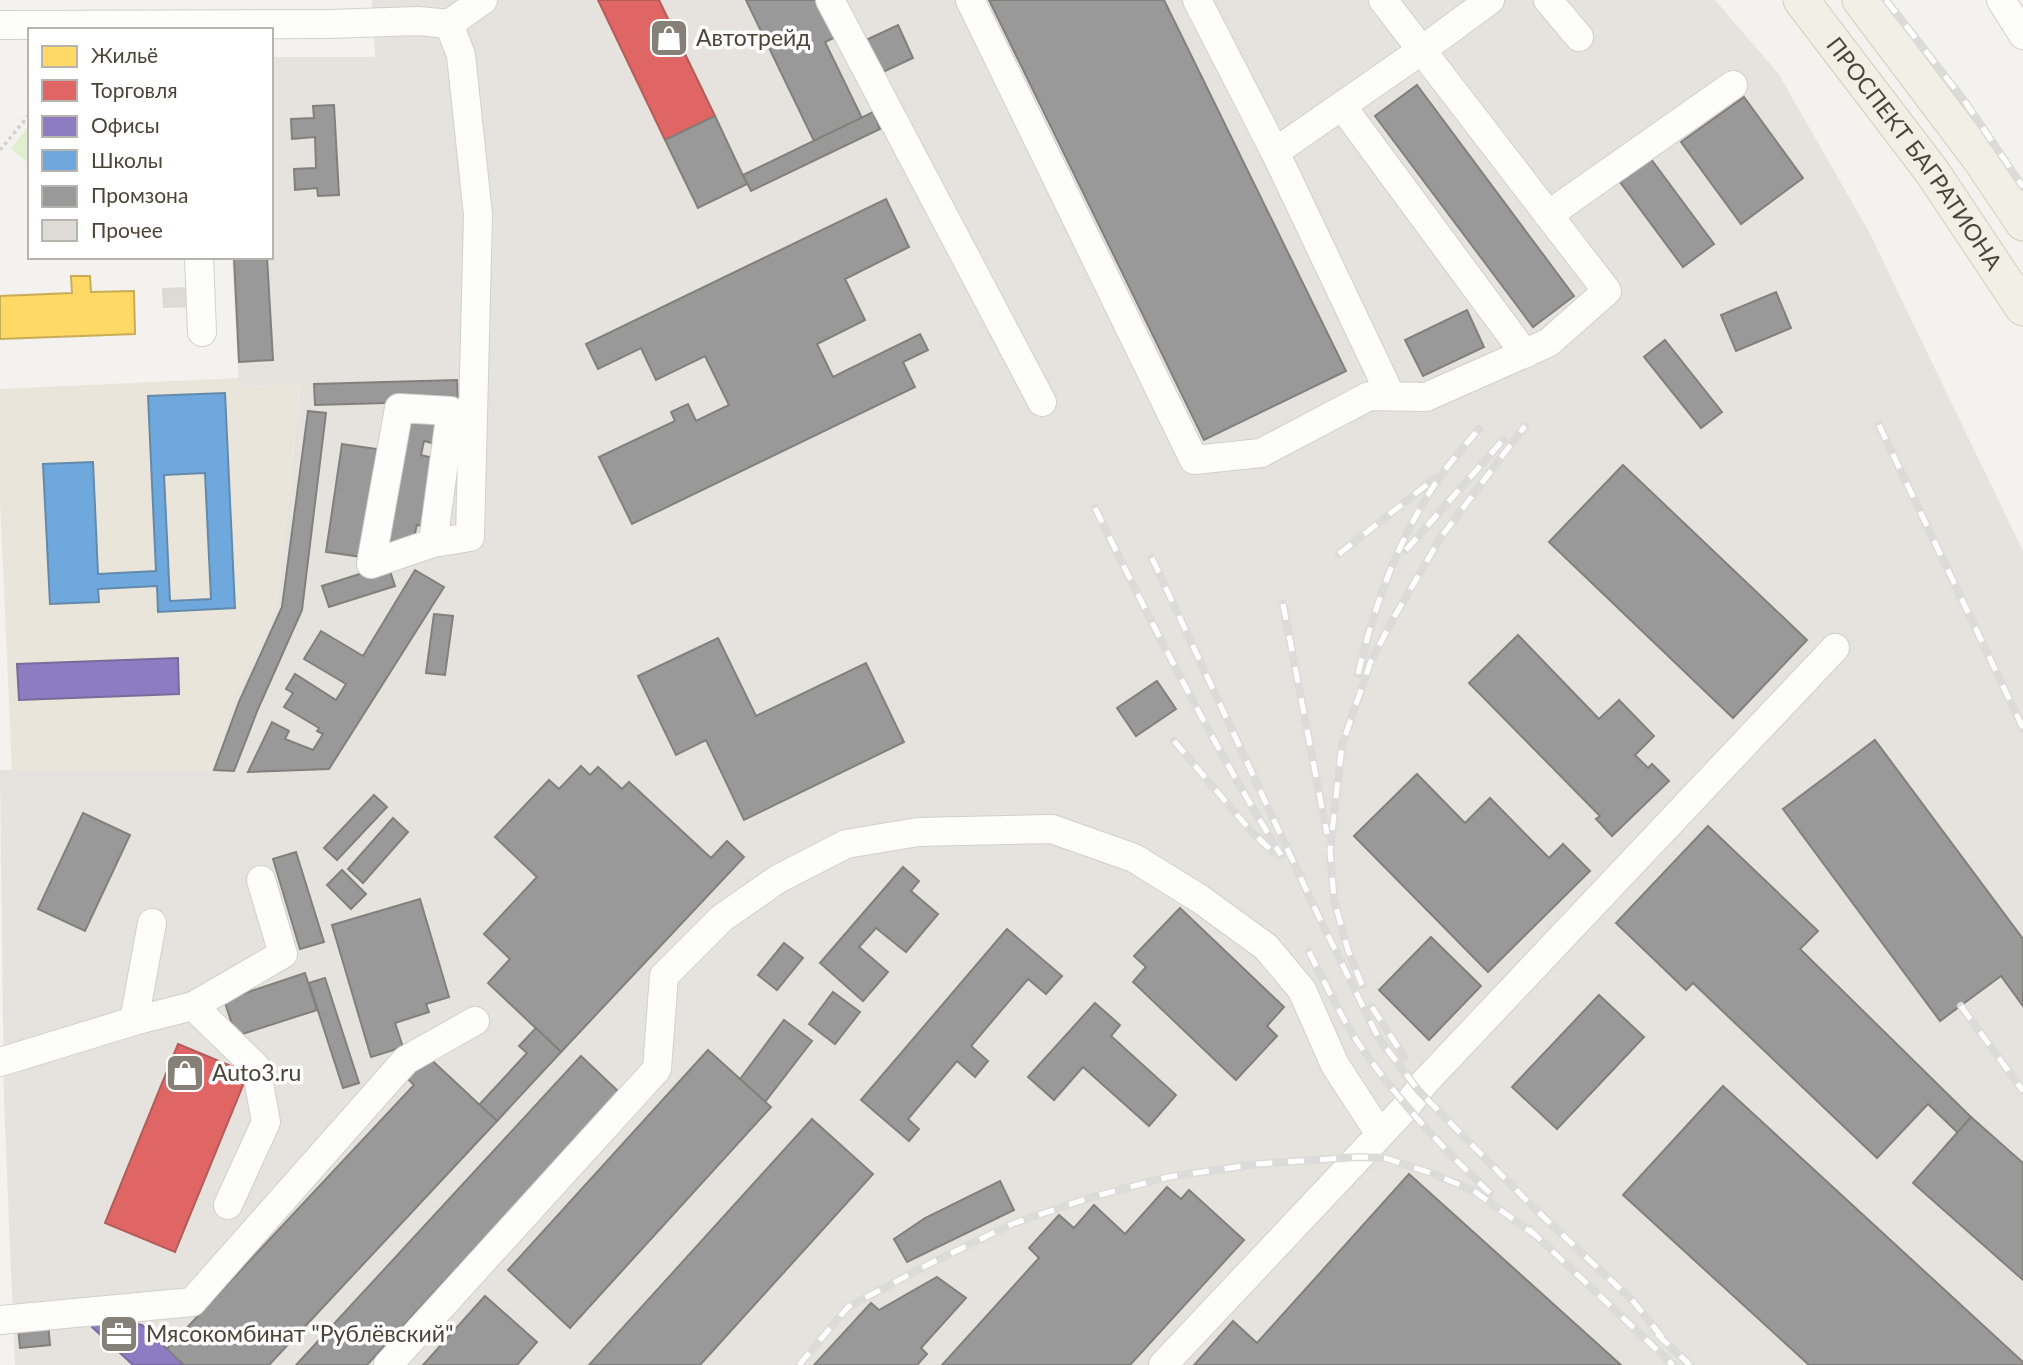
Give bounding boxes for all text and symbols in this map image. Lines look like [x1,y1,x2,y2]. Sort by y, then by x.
shop icon: Автотрейд [648,17,690,59]
place label: Автотрейд [696,23,811,51]
legend [28,28,273,259]
street label: ПРОСПЕКТ БАГРАТИОНА [1821,31,2009,275]
text: Жильё [91,42,158,67]
text: Торговля [91,77,178,102]
text: Офисы [91,112,160,137]
text: Школы [91,147,163,172]
text: Промзона [91,182,188,207]
text: Прочее [91,217,163,242]
shop icon: Auto3.ru [164,1052,206,1094]
place label: Auto3.ru [212,1058,301,1086]
office icon: Мясокомбинат "Рублёвский" [98,1313,140,1355]
place label: Мясокомбинат "Рублёвский" [146,1319,453,1347]

